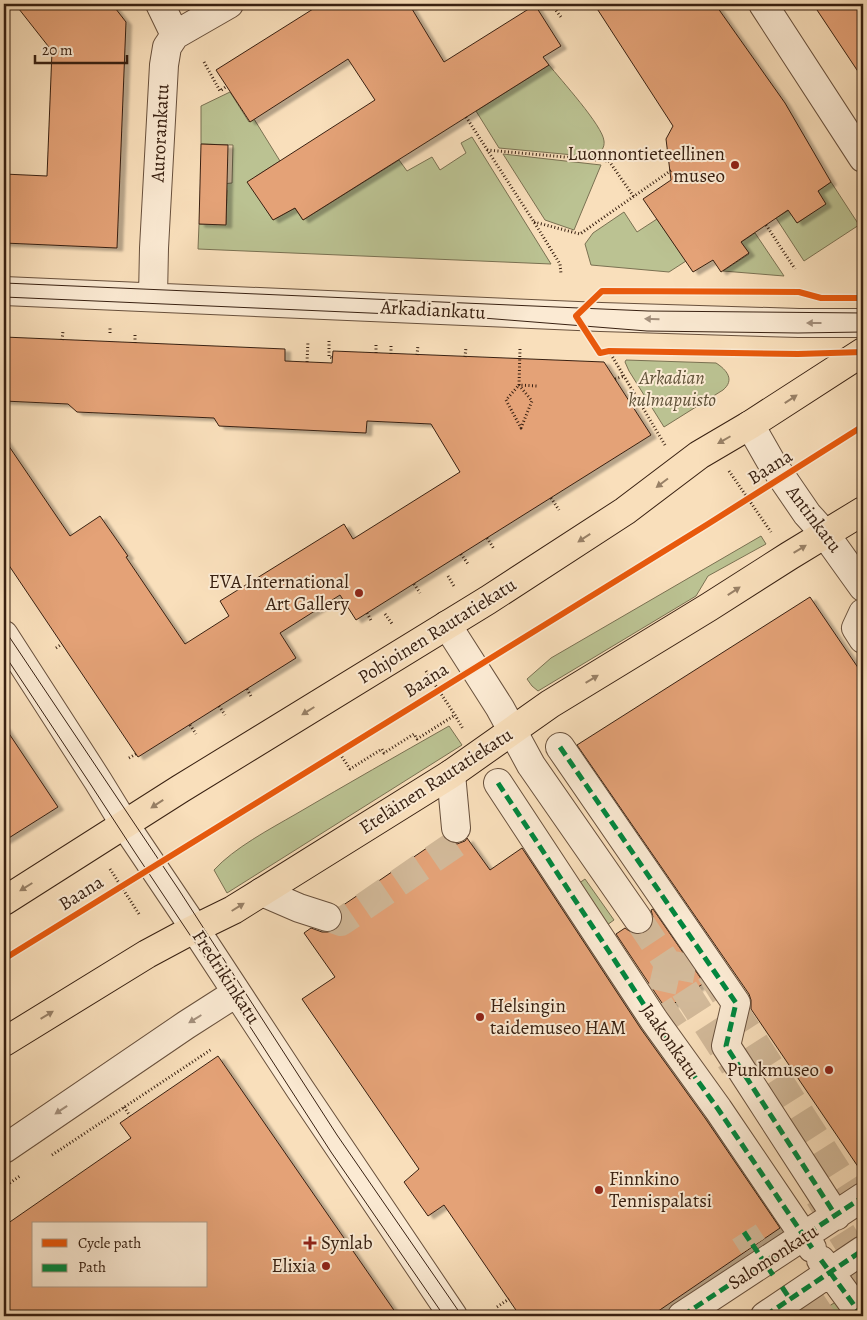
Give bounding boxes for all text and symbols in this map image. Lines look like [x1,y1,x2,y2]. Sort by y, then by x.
scale bar [35,32,128,64]
text: 20 m [42,40,73,60]
street label: Aurorankatu [144,82,176,184]
place label: Luonnontieteellinen museo [568,141,725,189]
marker: Luonnontieteellinen museo [729,159,741,171]
street label: Arkadiankatu [379,294,487,326]
one-way arrow [644,315,660,323]
one-way arrow [806,319,822,327]
park label: Arkadian kulmapuisto [628,365,716,413]
one-way arrow [784,394,798,404]
one-way arrow [717,436,732,444]
street label: Baana [743,443,797,491]
one-way arrow [656,477,669,488]
street label: Antinkatu [780,479,848,558]
one-way arrow [577,533,590,542]
one-way arrow [793,544,806,554]
place label: EVA International Art Gallery [209,569,350,617]
street label: Pohjoinen Rautatiekatu [353,571,522,690]
one-way arrow [728,586,741,596]
marker: EVA International Art Gallery [353,587,365,599]
street label: Baana [399,656,453,704]
one-way arrow [585,674,598,684]
one-way arrow [302,706,315,715]
street label: Eteläinen Rautatiekatu [354,721,518,840]
one-way arrow [150,800,163,809]
street label: Baana [54,869,108,917]
one-way arrow [20,883,33,892]
one-way arrow [232,902,245,911]
street label: Fredrikinkatu [186,925,267,1030]
place label: Helsingin taidemuseo HAM [490,993,626,1041]
street label: Jaakonkatu [634,998,706,1085]
one-way arrow [40,1011,53,1020]
marker: Helsingin taidemuseo HAM [474,1011,486,1023]
one-way arrow [189,1014,202,1023]
place label: Punkmuseo [727,1057,819,1083]
marker: Punkmuseo [823,1064,835,1076]
one-way arrow [54,1105,68,1115]
place label: Finnkino Tennispalatsi [609,1166,712,1214]
marker: Finnkino Tennispalatsi [593,1184,605,1196]
street label: Salomonkatu [723,1218,824,1296]
legend [32,1222,208,1288]
place label: Synlab [321,1230,373,1256]
text: Cycle path [78,1233,141,1253]
marker: Synlab [303,1236,317,1250]
place label: Elixia [272,1253,316,1279]
text: Path [78,1257,106,1277]
marker: Elixia [320,1260,332,1272]

